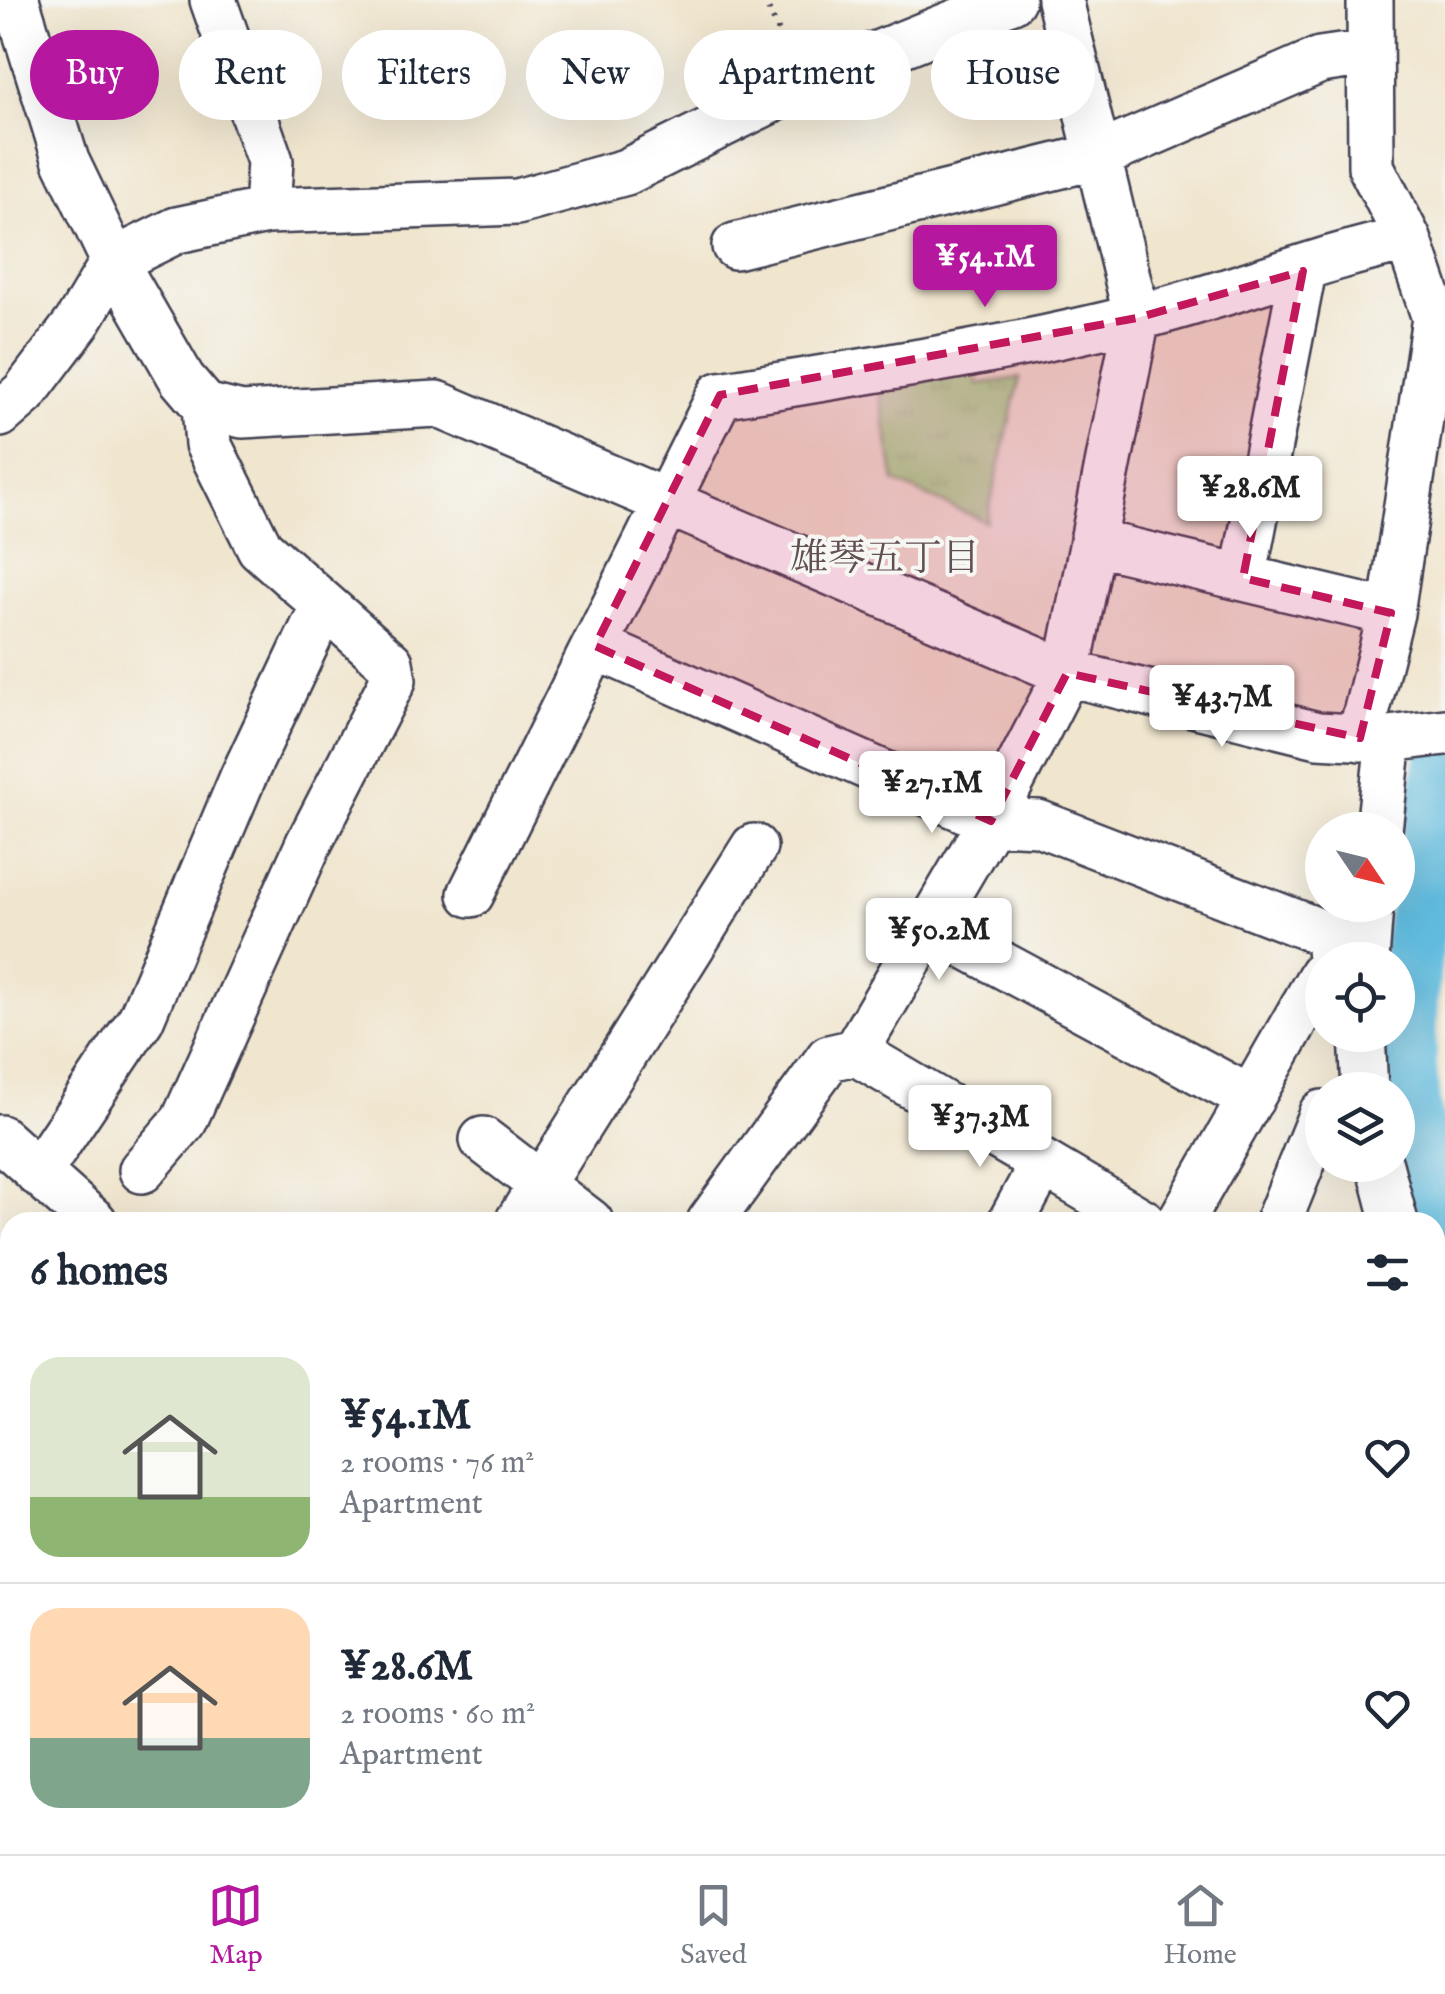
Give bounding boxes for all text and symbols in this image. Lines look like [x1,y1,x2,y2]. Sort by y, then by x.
chip: Buy [30,30,159,120]
chip: Rent [179,30,322,120]
chip: Filters [342,30,506,120]
chip: New [526,30,664,120]
chip: Apartment [684,30,911,120]
chip: House [931,30,1095,120]
pin: ¥54.1M [904,225,1066,310]
text: ¥54.1M [935,237,1035,278]
pin: ¥28.6M [1169,456,1331,541]
text: ¥28.6M [1199,468,1301,509]
district label: 雄琴五丁目 [790,536,980,584]
pin: ¥43.7M [1141,665,1303,750]
text: ¥43.7M [1171,677,1273,718]
pin: ¥27.1M [851,751,1013,836]
text: ¥27.1M [881,763,983,804]
north arrow [1305,812,1415,922]
map controls [1305,812,1415,1182]
pin: ¥50.2M [858,898,1020,983]
text: ¥50.2M [888,910,990,951]
button: locate [1305,942,1415,1052]
button: layers [1305,1072,1415,1182]
pin: ¥37.3M [899,1085,1061,1170]
text: ¥37.3M [930,1097,1030,1138]
icon: filters [1360,1245,1415,1300]
text: 6 homes [30,1246,168,1299]
text: ¥54.1M [340,1390,471,1443]
icon: home [110,1397,230,1517]
icon: heart [1360,1430,1415,1485]
text: 2 rooms · 76 m² [340,1443,534,1484]
text: Apartment [340,1484,483,1525]
text: ¥28.6M [340,1641,473,1694]
icon: home [110,1648,230,1768]
icon: heart [1360,1681,1415,1736]
text: 2 rooms · 60 m² [340,1694,535,1735]
text: Apartment [340,1735,483,1776]
tab: Map [208,1878,263,1973]
tab: Saved [680,1878,747,1973]
tab: Home [1163,1878,1237,1973]

